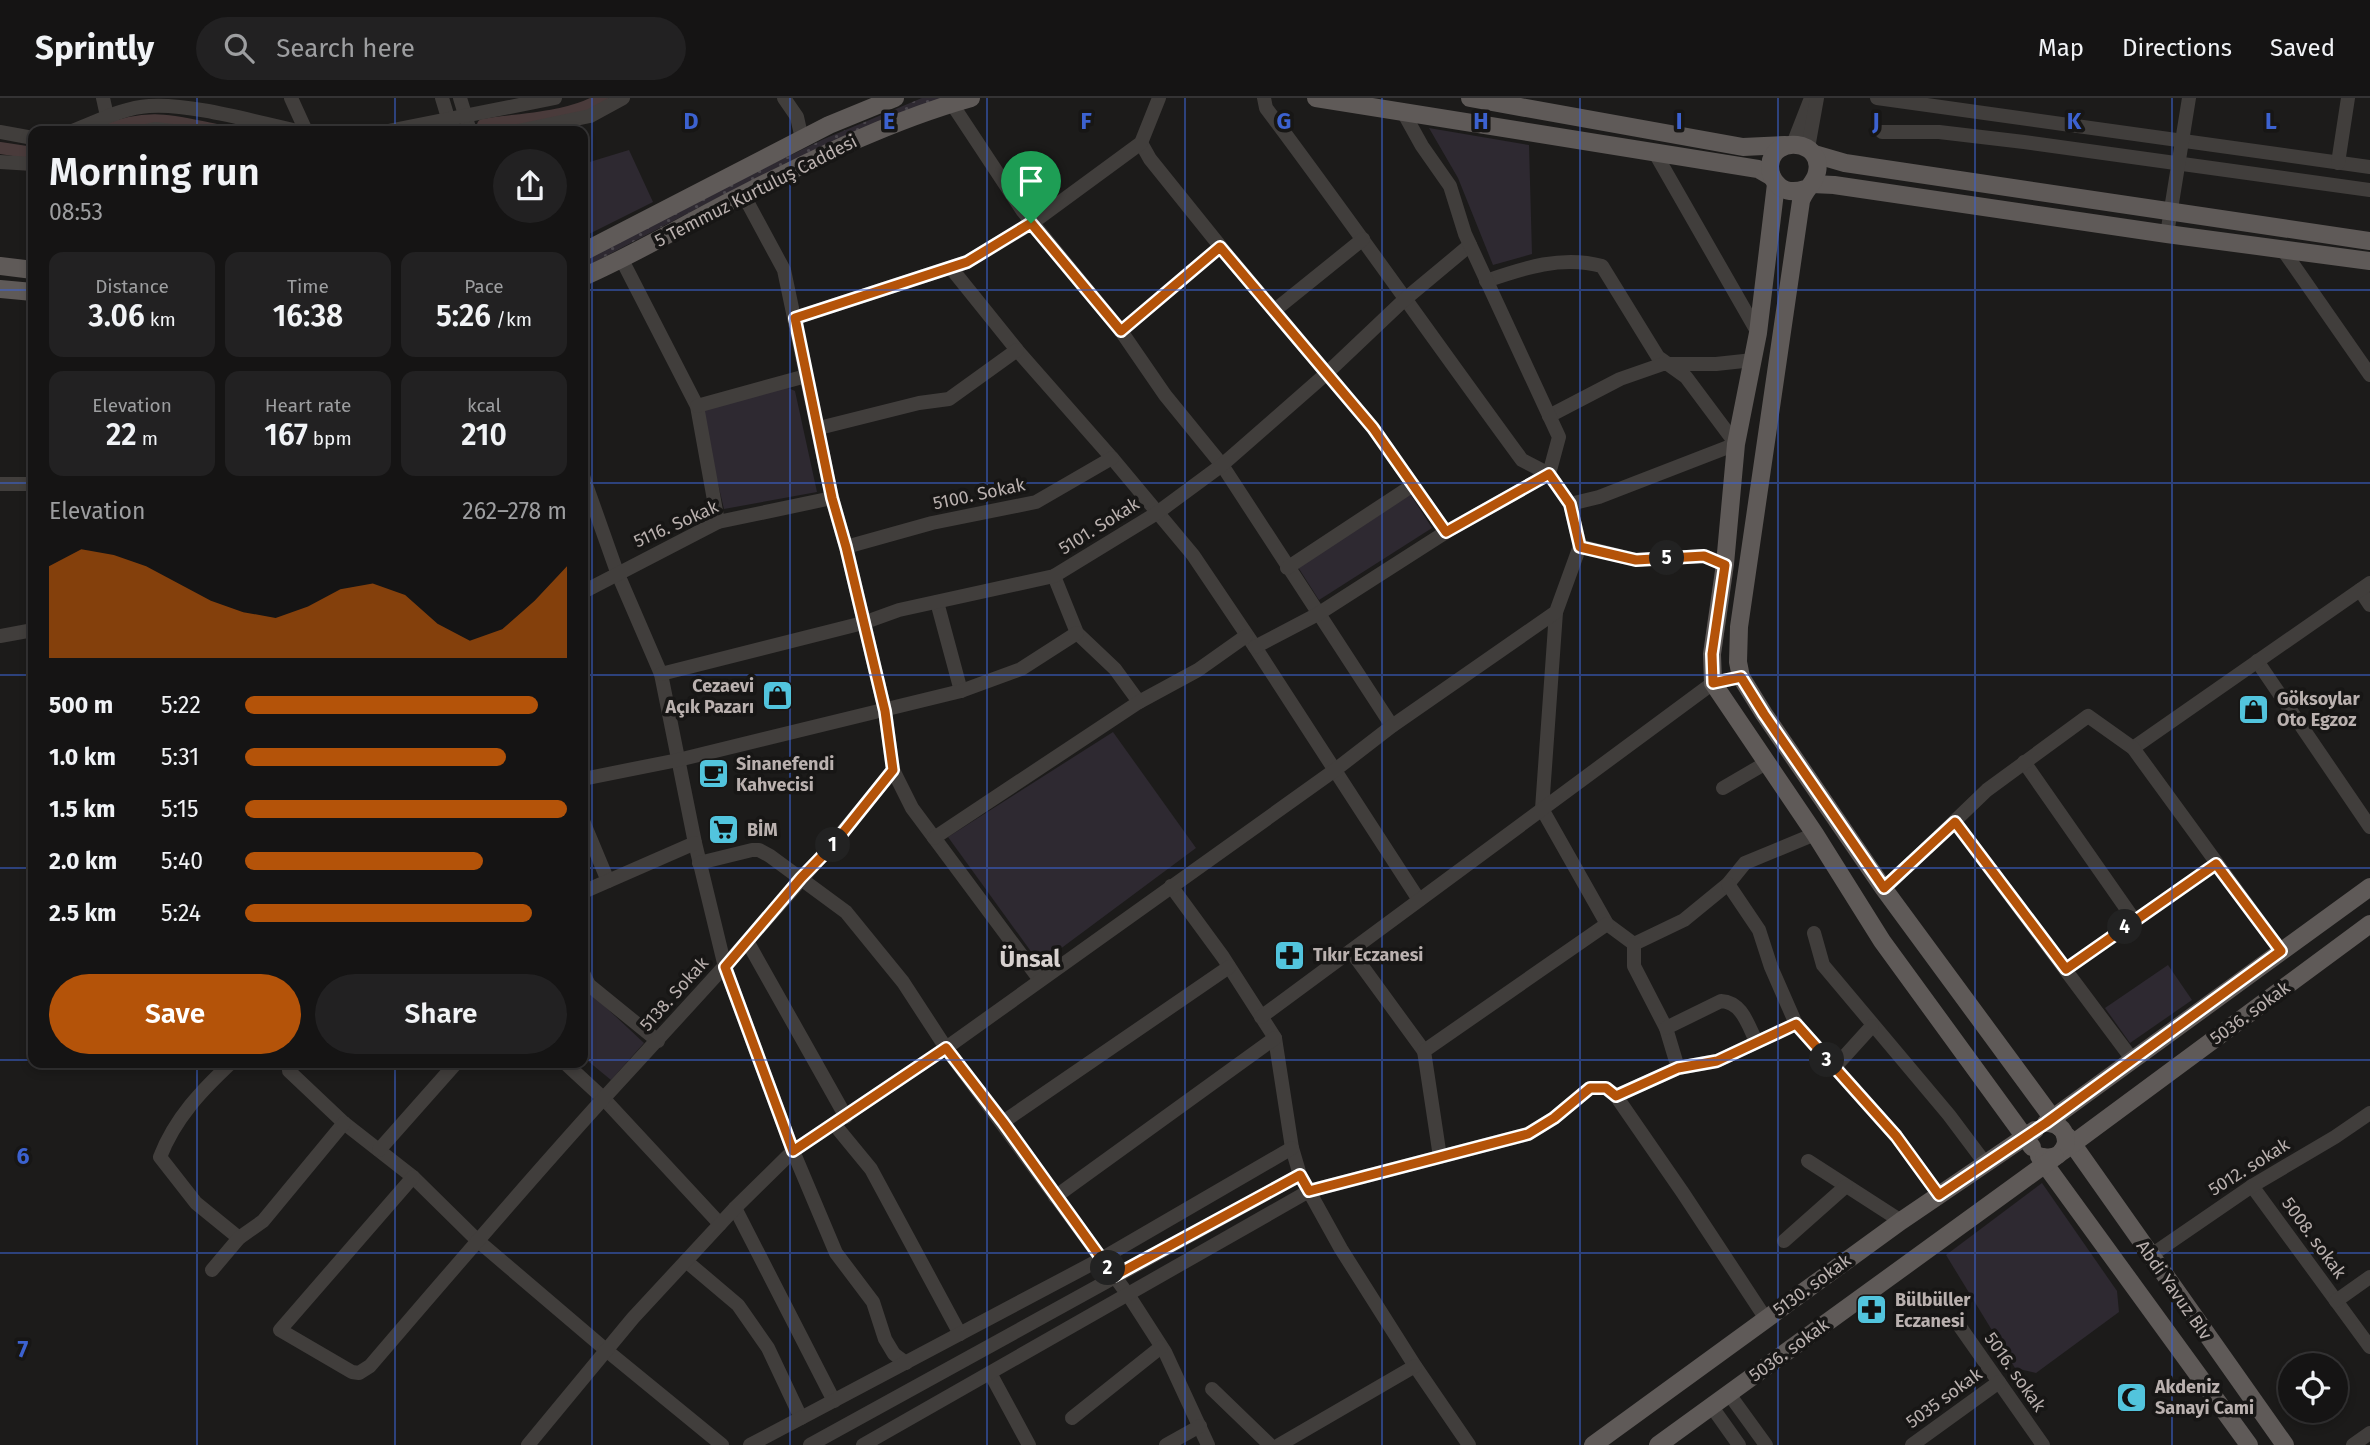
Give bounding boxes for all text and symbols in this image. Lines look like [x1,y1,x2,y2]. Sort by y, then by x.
search box [196,17,686,80]
text: Sprintly [35,28,154,68]
icon: search [220,29,258,67]
text: Search here [276,33,415,64]
text: Map [2038,34,2084,62]
text: Directions [2122,34,2232,62]
text: Saved [2270,34,2335,62]
text: D [684,107,699,135]
text: E [883,107,895,135]
text: F [1080,107,1092,135]
text: G [1277,107,1291,135]
text: H [1473,107,1489,135]
text: I [1676,107,1682,135]
text: J [1871,107,1880,135]
text: K [2067,107,2082,135]
text: L [2265,107,2277,135]
street label: 5 Temmuz Kurtuluş Caddesi [651,130,861,252]
text: Morning run [49,149,260,195]
button: share [493,149,567,223]
pin [1001,151,1061,223]
icon: arrive [1012,162,1050,200]
text: 08:53 [49,198,103,226]
text: Distance [95,275,169,298]
text: Time [287,275,329,298]
text: Pace [464,275,504,298]
text: 3.06 [88,298,145,334]
text: 16:38 [273,298,343,334]
text: 5:26 [436,298,491,334]
text: km [145,308,176,331]
text: /km [491,308,532,331]
text: Elevation [92,394,172,417]
text: Heart rate [265,394,351,417]
text: kcal [467,394,501,417]
text: 22 [106,417,137,453]
text: 167 [264,417,308,453]
text: 210 [461,417,507,453]
text: m [137,427,158,450]
text: bpm [308,427,352,450]
street label: 5100. Sokak [931,473,1028,514]
street label: 5101. Sokak [1055,492,1144,559]
street label: 5116. Sokak [630,495,722,552]
text: Elevation [49,497,145,525]
text: 262–278 m [462,497,567,525]
pin: 5 [1650,540,1684,575]
text: 5 [1661,546,1672,569]
place label: Cezaevi Açık Pazarı [665,675,754,718]
shop icon: Cezaevi Açık Pazarı [760,679,794,713]
place label: Göksoylar Oto Egzoz [2277,688,2360,731]
text: 500 m [49,691,113,719]
text: 5:22 [161,691,201,719]
shop icon: Göksoylar Oto Egzoz [2237,692,2271,726]
text: 1.0 km [49,743,116,771]
text: 5:31 [161,743,199,771]
place label: Sinanefendi Kahvecisi [736,753,834,796]
cafe icon: Sinanefendi Kahvecisi [696,757,730,791]
text: 1.5 km [49,795,115,823]
text: 5:15 [161,795,199,823]
supermarket icon: BİM [707,813,741,847]
place label: BİM [747,819,778,841]
pin: 1 [816,828,850,862]
text: 1 [828,833,837,856]
text: 2.0 km [49,847,117,875]
text: 5:40 [161,847,203,875]
text: 2.5 km [49,899,117,927]
text: 5:24 [161,899,201,927]
pin: 4 [2108,910,2142,944]
text: 4 [2119,915,2130,938]
pharmacy icon: Tıkır Eczanesi [1273,938,1307,972]
place label: Tıkır Eczanesi [1313,944,1423,966]
district label: Ünsal [1000,945,1061,973]
street label: 5138. Sokak [635,952,714,1036]
button: Save [49,974,301,1054]
button: Share [315,974,567,1054]
street label: 5036. sokak [2206,976,2295,1049]
pin: 3 [1810,1042,1844,1077]
text: 3 [1822,1048,1831,1071]
street label: 5012. sokak [2204,1133,2294,1201]
text: 6 [17,1142,30,1170]
street label: 5008. sokak [2277,1193,2351,1284]
street label: Abdi Yavuz Blv [2132,1236,2216,1344]
street label: 5130. sokak [1769,1249,1856,1321]
pin: 2 [1090,1250,1126,1286]
text: 2 [1103,1256,1112,1279]
place label: Bülbüller Eczanesi [1895,1289,1971,1332]
pharmacy icon: Bülbüller Eczanesi [1855,1293,1889,1327]
street label: 5036. sokak [1745,1313,1834,1386]
street label: 5016. sokak [1980,1328,2051,1417]
text: 7 [18,1335,29,1363]
map controls [2278,1353,2348,1423]
button: locate [2278,1353,2348,1423]
street label: 5035 sokak [1902,1363,1987,1433]
place label: Akdeniz Sanayi Cami [2154,1376,2254,1419]
mosque icon: Akdeniz Sanayi Cami [2115,1380,2149,1414]

